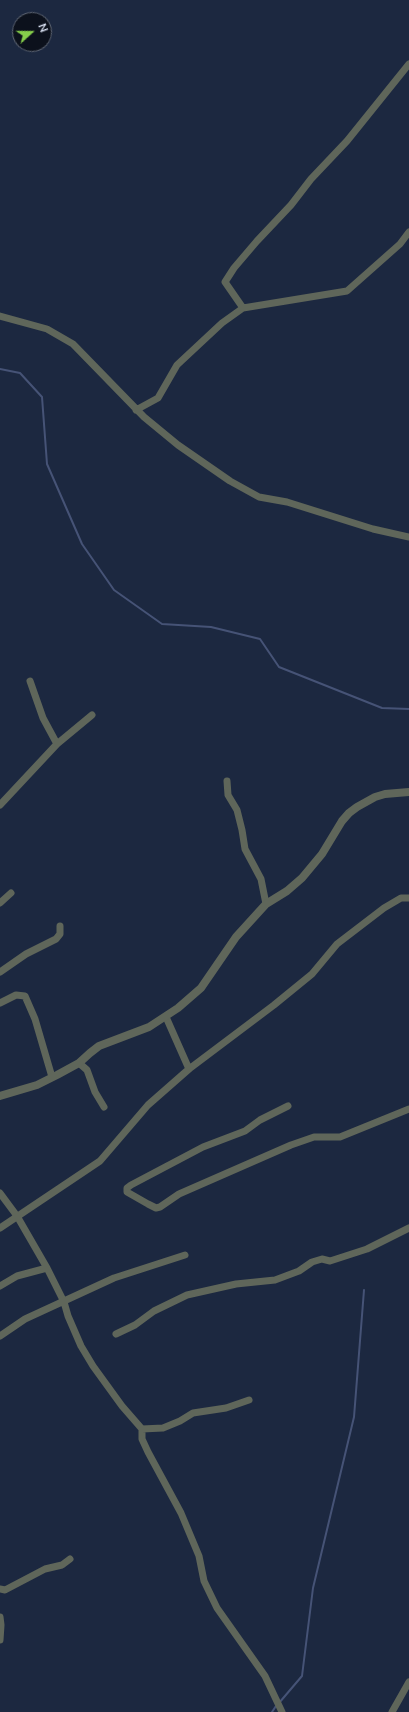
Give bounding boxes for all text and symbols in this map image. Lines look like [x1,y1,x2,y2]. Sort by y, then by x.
north arrow [12,12,52,52]
text: N [34,21,51,34]

